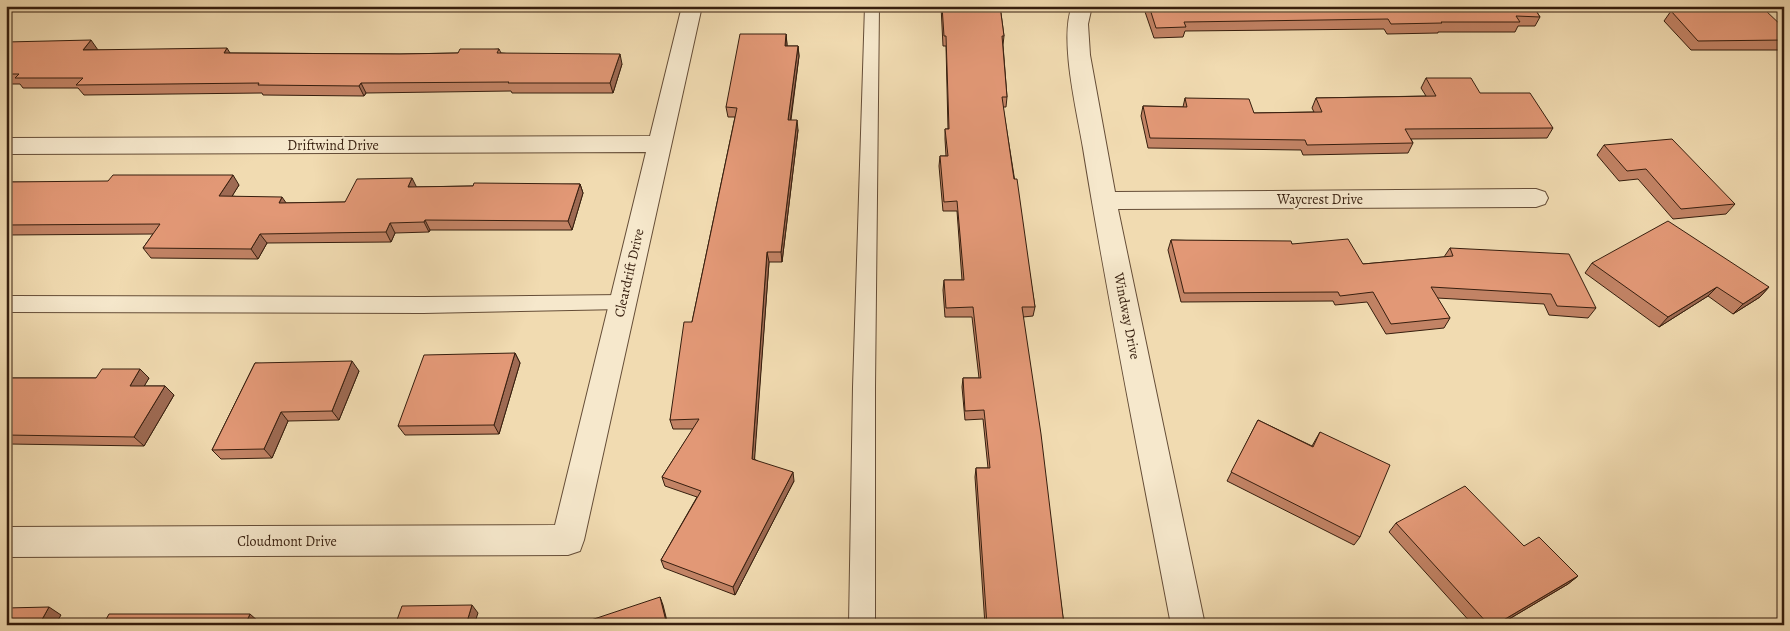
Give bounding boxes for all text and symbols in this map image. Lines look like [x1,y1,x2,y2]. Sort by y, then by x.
street label: Driftwind Drive [287,136,379,155]
street label: Waycrest Drive [1276,190,1363,209]
street label: Cleardrift Drive [610,227,648,319]
street label: Windway Drive [1109,270,1145,361]
street label: Cloudmont Drive [237,532,337,551]

